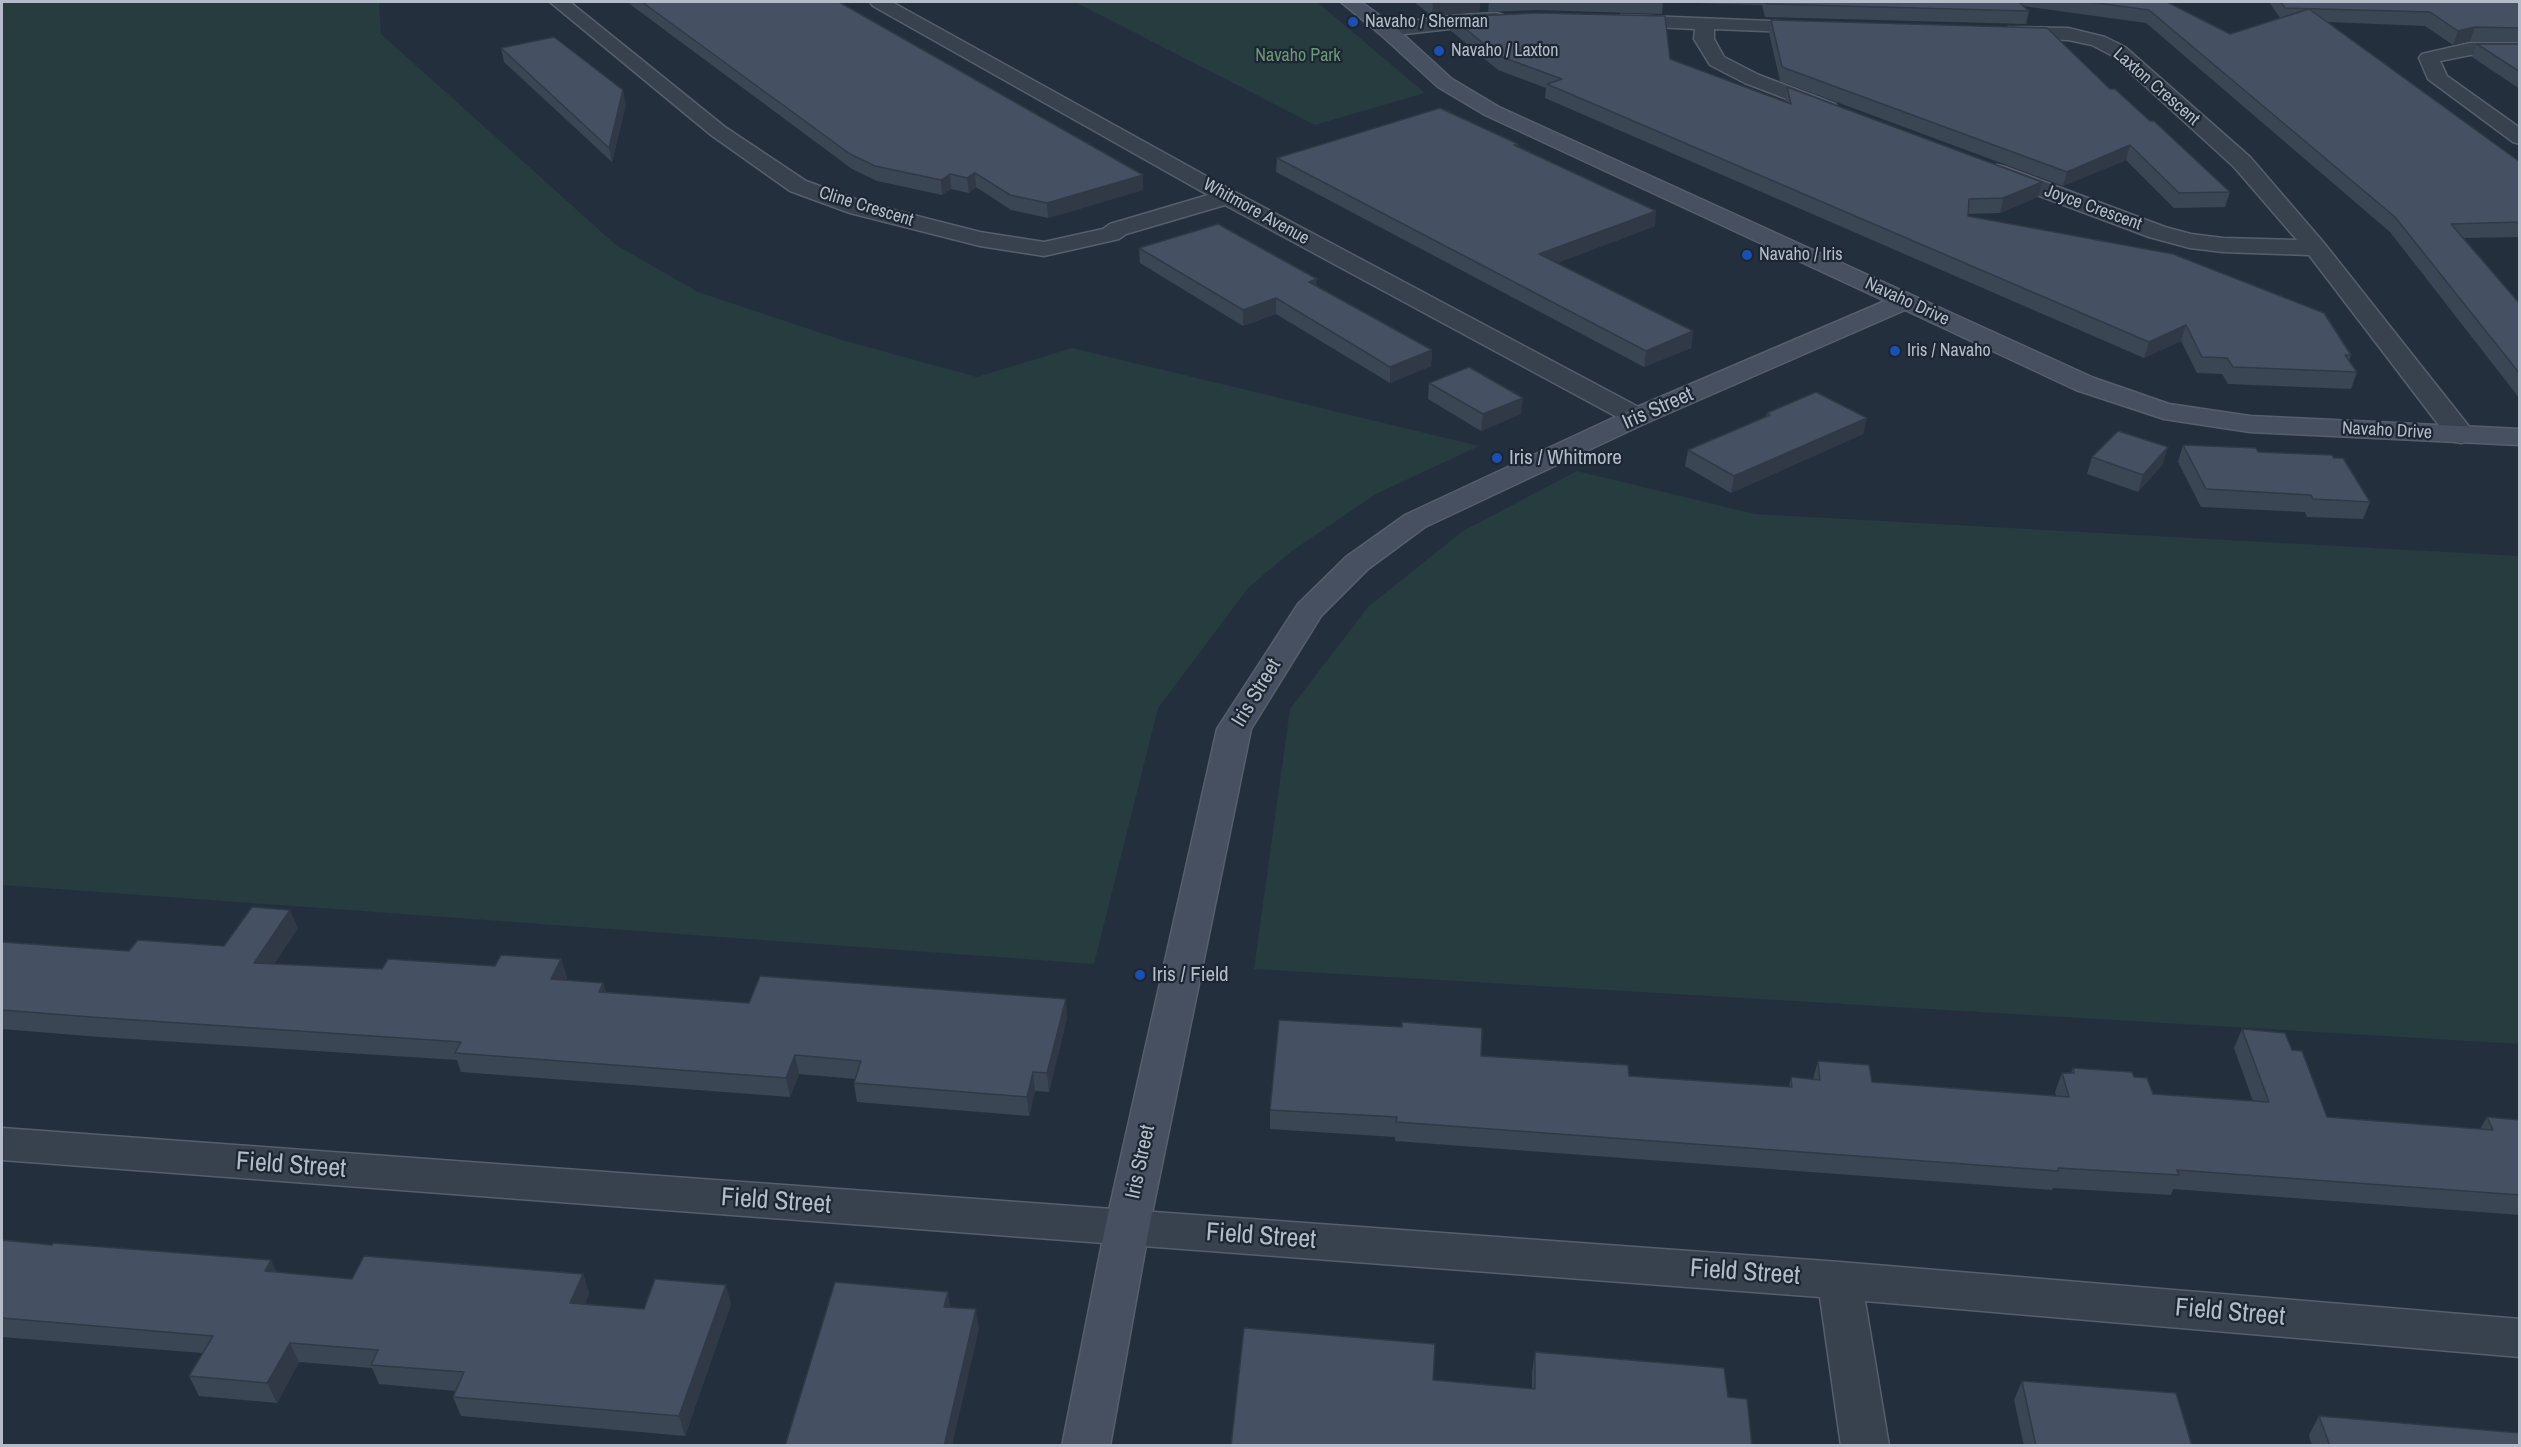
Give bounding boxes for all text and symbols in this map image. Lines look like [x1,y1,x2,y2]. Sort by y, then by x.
place label: Navaho / Sherman [1365,11,1488,33]
marker: Navaho / Sherman [1346,15,1360,29]
place label: Navaho / Laxton [1451,40,1558,62]
marker: Navaho / Laxton [1432,44,1446,58]
street label: Laxton Crescent [2108,44,2204,130]
park label: Navaho Park [1255,45,1341,67]
street label: Whitmore Avenue [1199,174,1313,250]
street label: Joyce Crescent [2042,180,2144,236]
street label: Cline Crescent [816,182,916,232]
place label: Navaho / Iris [1759,244,1843,266]
marker: Navaho / Iris [1740,248,1754,262]
street label: Navaho Drive [1862,273,1952,331]
place label: Iris / Navaho [1907,340,1991,362]
marker: Iris / Navaho [1888,344,1902,358]
street label: Iris Street [1619,382,1697,436]
street label: Navaho Drive [2341,418,2433,444]
place label: Iris / Whitmore [1509,445,1622,471]
marker: Iris / Whitmore [1490,451,1504,465]
street label: Iris Street [1227,655,1287,731]
place label: Iris / Field [1152,962,1229,988]
marker: Iris / Field [1133,968,1147,982]
street label: Iris Street [1121,1123,1161,1201]
street label: Field Street [235,1147,347,1185]
street label: Field Street [720,1183,832,1221]
street label: Field Street [1205,1218,1317,1256]
street label: Field Street [1689,1254,1801,1292]
street label: Field Street [2174,1293,2286,1333]

